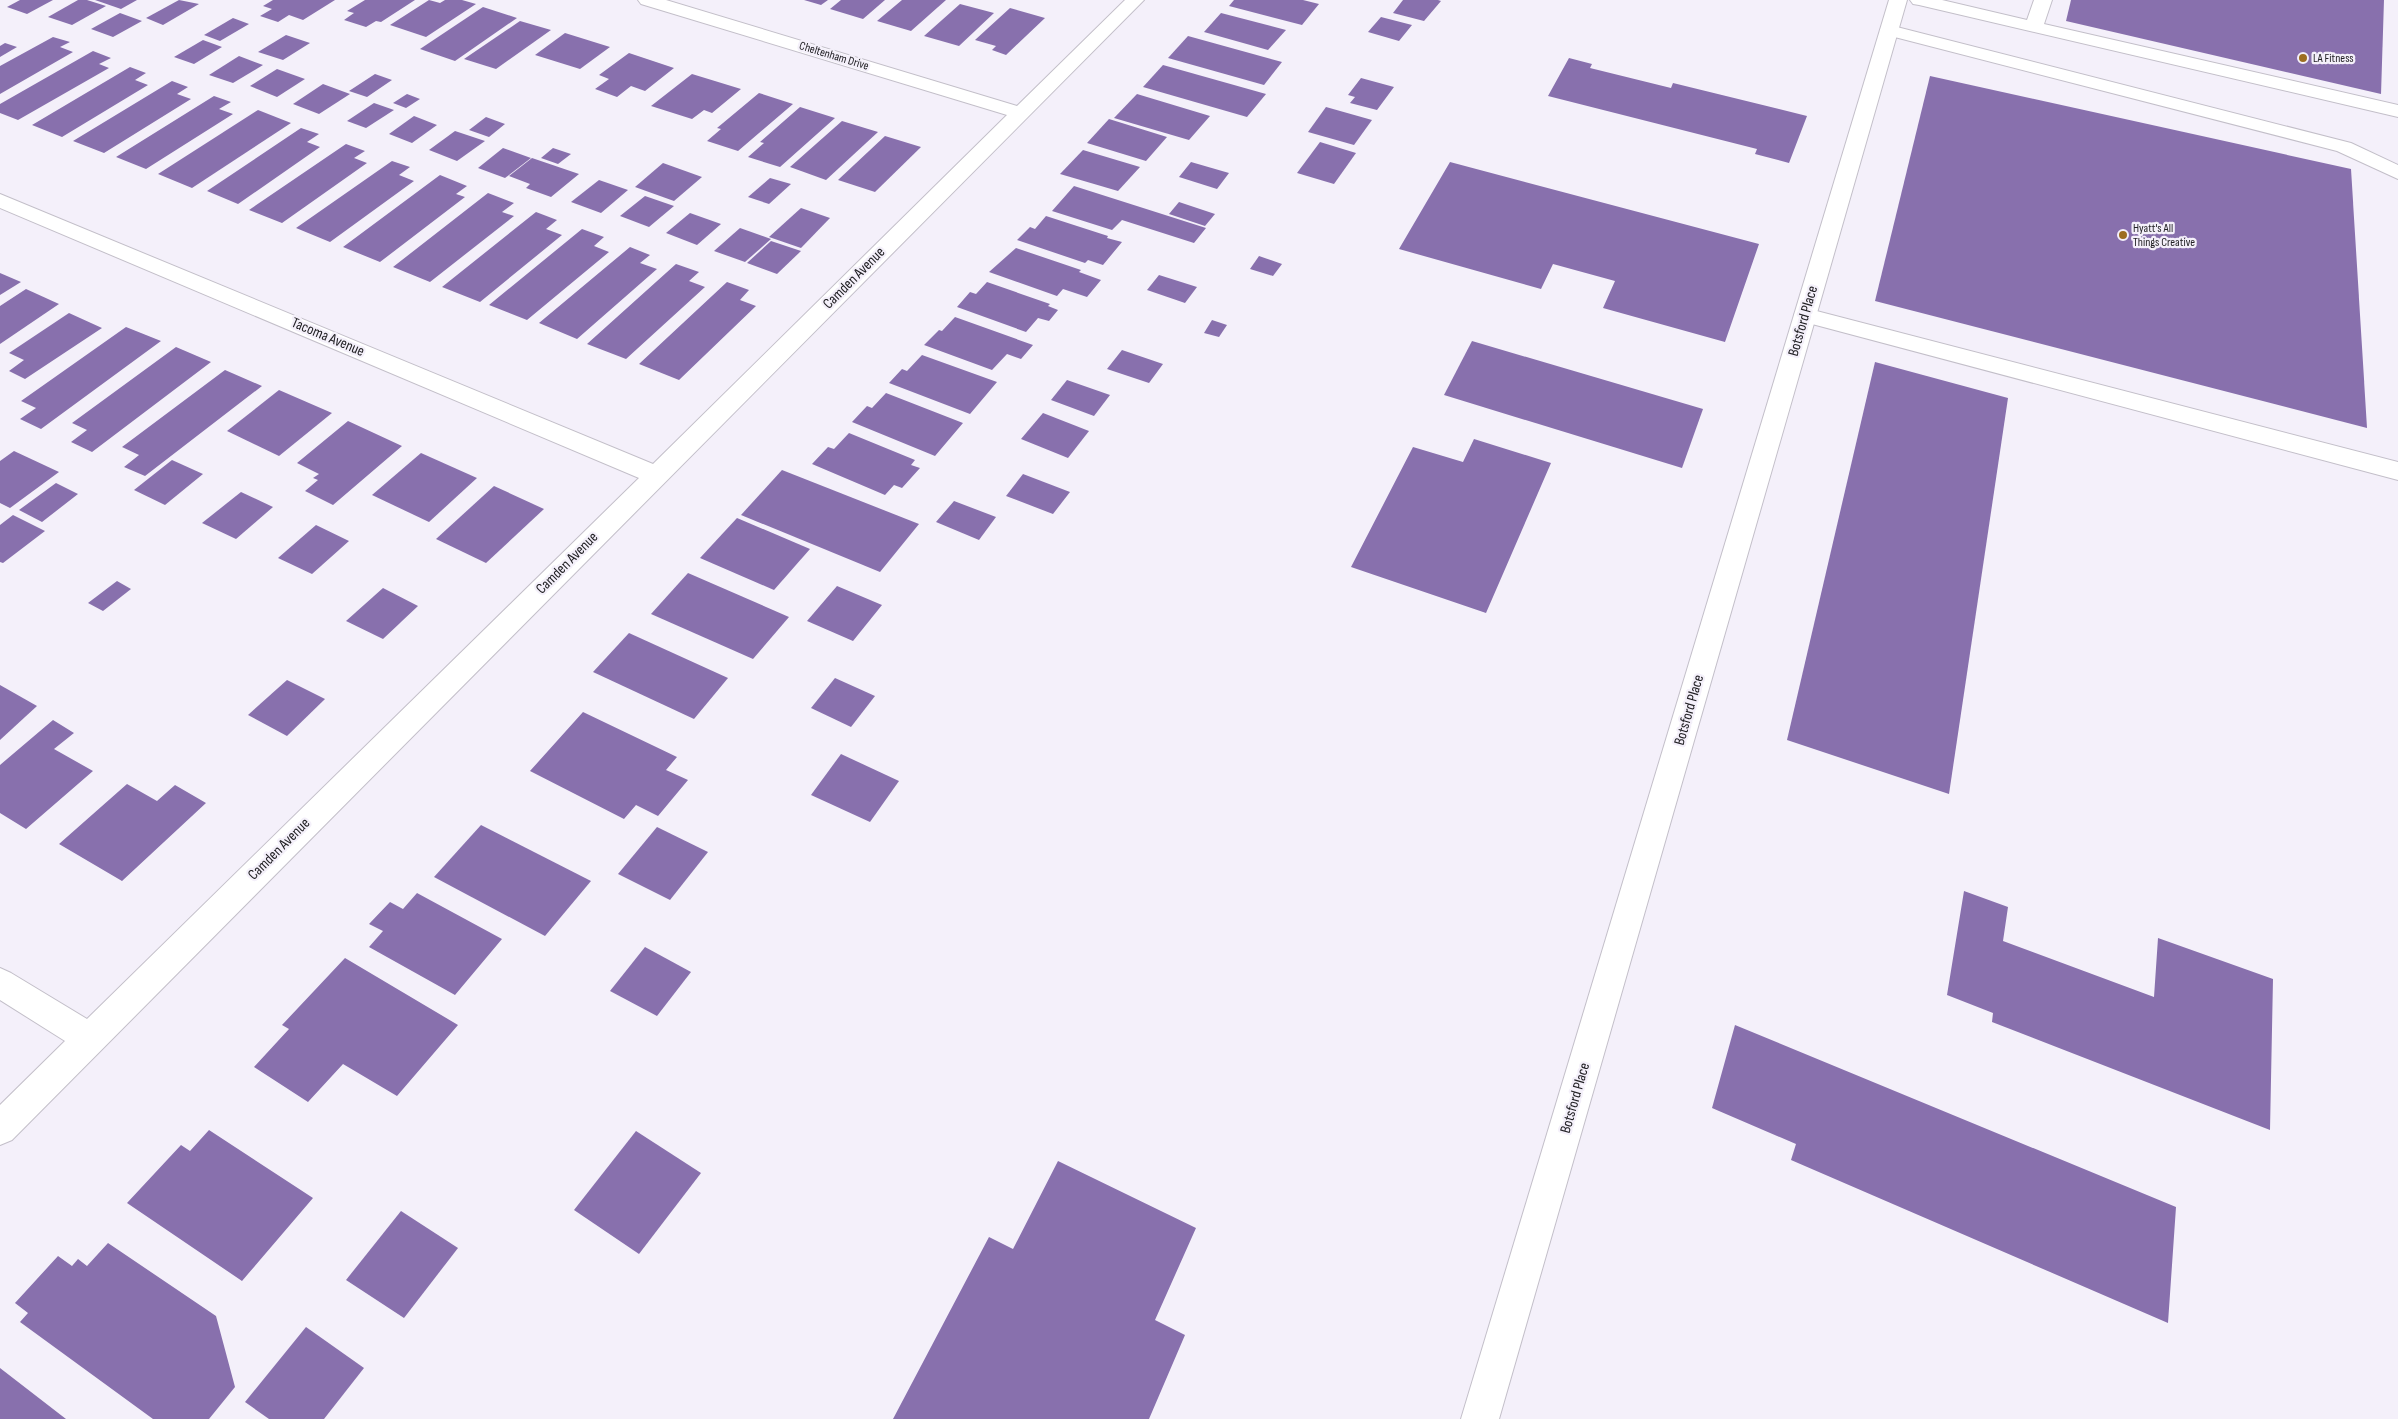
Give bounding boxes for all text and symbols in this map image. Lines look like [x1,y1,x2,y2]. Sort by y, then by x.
street label: Cheltenham Drive [797,38,871,74]
place label: LA Fitness [2313,51,2354,66]
marker: LA Fitness [2297,52,2309,64]
place label: Hyatt's All Things Creative [2133,221,2195,250]
marker: Hyatt's All Things Creative [2117,229,2129,241]
street label: Camden Avenue [819,243,889,313]
street label: Botsford Place [1784,284,1822,358]
street label: Tacoma Avenue [289,313,367,361]
street label: Camden Avenue [532,528,602,598]
street label: Botsford Place [1670,673,1708,747]
street label: Camden Avenue [244,814,314,884]
street label: Botsford Place [1556,1061,1594,1135]

